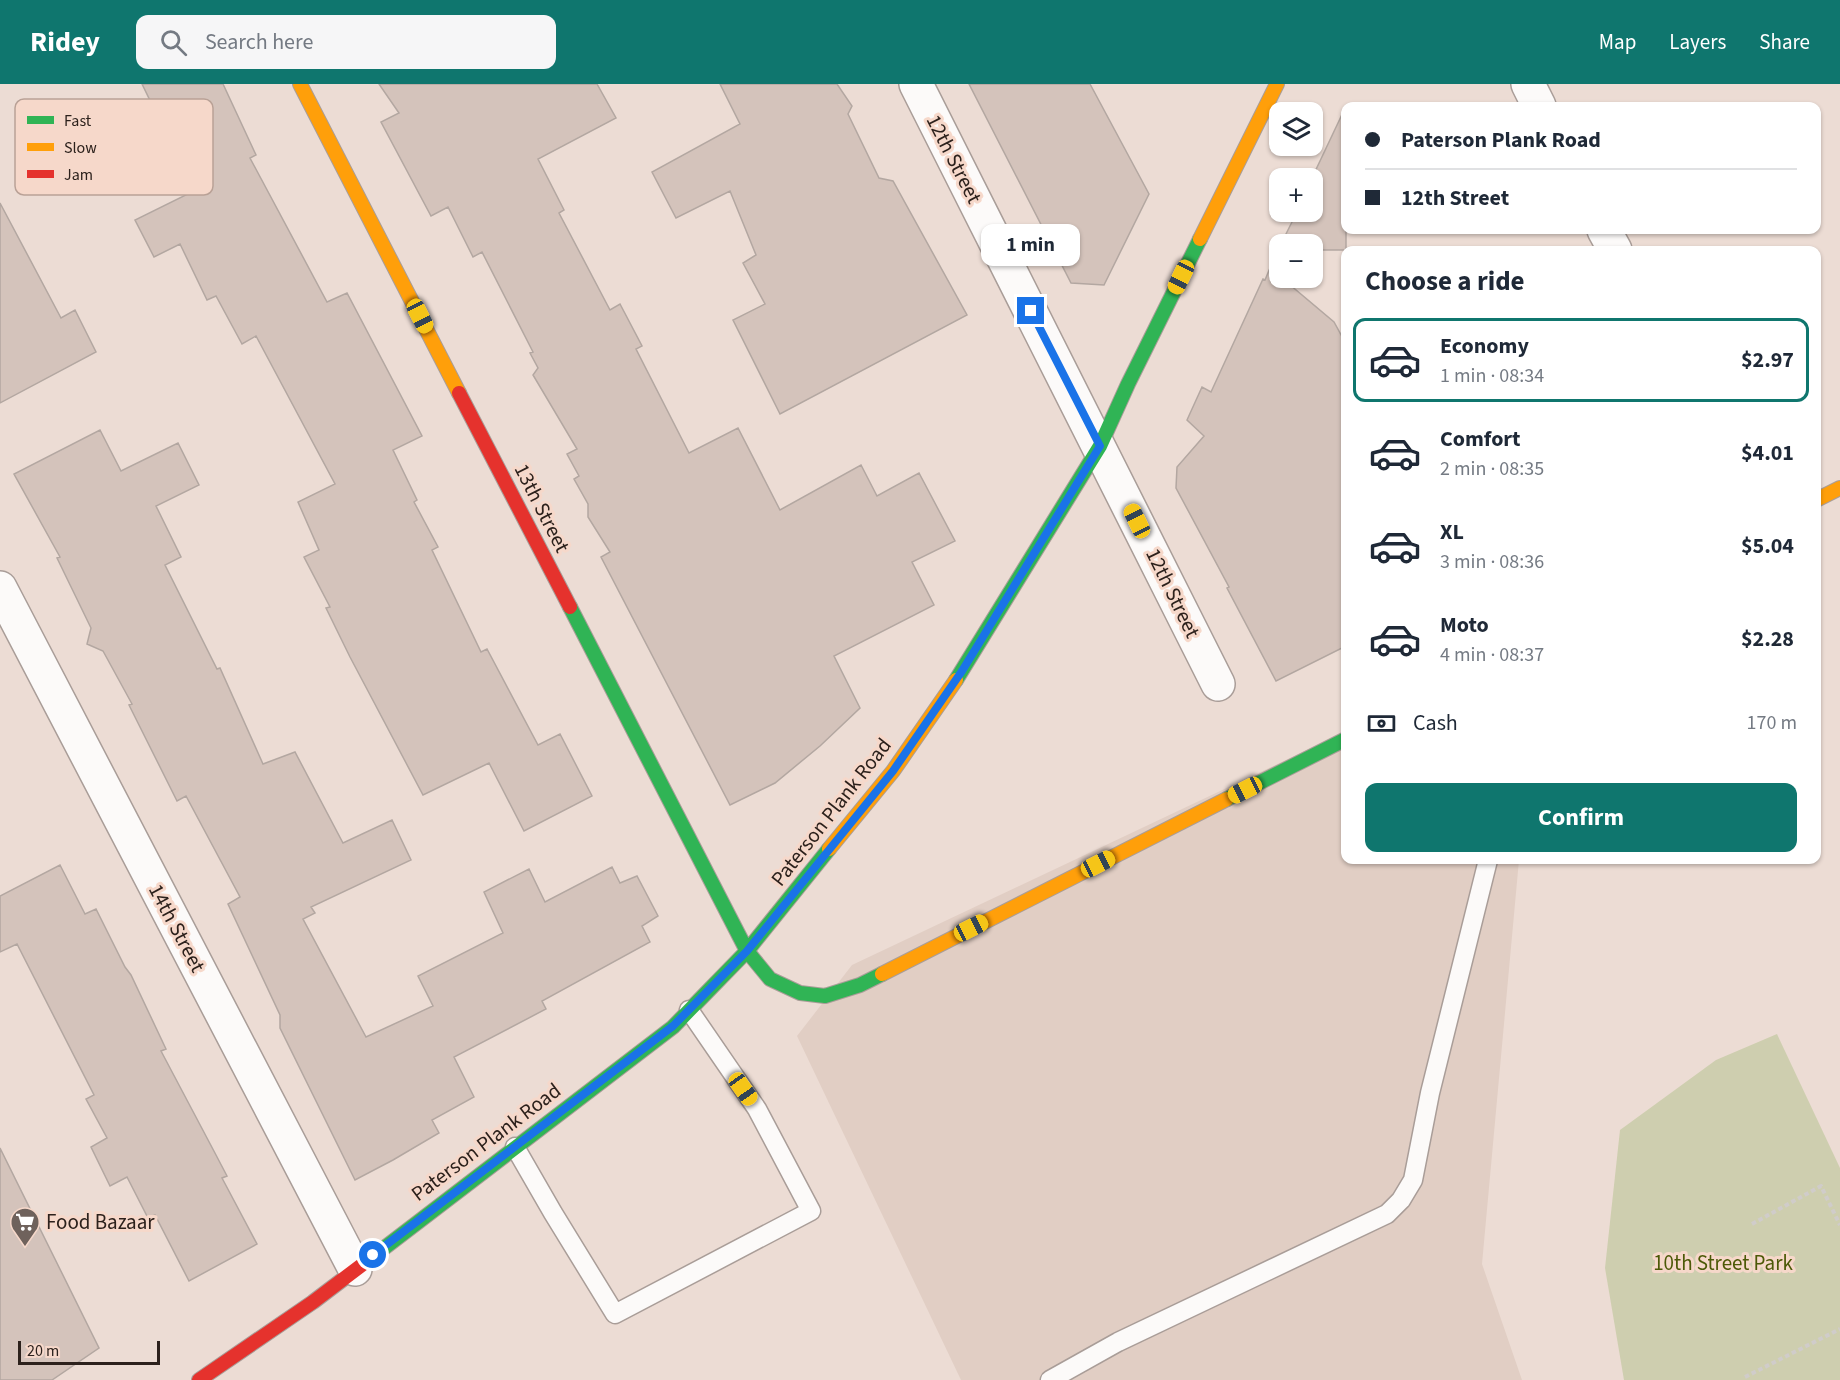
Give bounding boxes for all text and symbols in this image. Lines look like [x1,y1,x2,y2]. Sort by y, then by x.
search box [136,15,556,69]
text: Ridey [30,22,100,62]
icon: search [157,26,190,59]
text: Search here [205,26,313,58]
text: Map [1599,27,1636,57]
text: Layers [1669,27,1726,57]
text: Share [1759,27,1810,57]
legend [15,99,213,195]
map controls [1269,102,1323,288]
button: layers [1269,102,1323,156]
street label: 12th Street [919,109,989,209]
text: Fast [64,110,92,132]
text: Paterson Plank Road [1401,124,1601,156]
text: Slow [64,137,97,159]
text: Jam [64,164,93,186]
button: + [1269,168,1323,222]
text: 12th Street [1401,182,1509,214]
callout: 1 min [982,224,1080,266]
text: 1 min [1006,231,1055,259]
button: − [1269,234,1323,288]
car [1165,257,1197,297]
text: Choose a ride [1365,262,1525,301]
car [404,296,436,336]
route end [1017,297,1044,324]
text: Economy [1440,330,1529,362]
icon: car [1368,333,1422,387]
text: $2.97 [1741,344,1794,376]
text: 1 min · 08:34 [1440,362,1544,390]
text: Comfort [1440,423,1521,455]
icon: car [1368,426,1422,480]
text: $4.01 [1741,437,1794,469]
text: 2 min · 08:35 [1440,455,1544,483]
street label: 13th Street [507,458,577,558]
car [1121,501,1153,541]
text: XL [1440,516,1464,548]
icon: car [1368,519,1422,573]
text: $5.04 [1741,530,1794,562]
street label: 12th Street [1138,543,1208,643]
text: 3 min · 08:36 [1440,548,1544,576]
text: Moto [1440,609,1489,641]
icon: car [1368,612,1422,666]
text: $2.28 [1741,623,1794,655]
text: 4 min · 08:37 [1440,641,1544,669]
icon: cash [1365,707,1398,740]
text: Cash [1413,707,1458,739]
text: 170 m [1747,709,1797,737]
street label: Paterson Plank Road [764,732,898,892]
car [1225,774,1265,806]
button: Confirm [1365,783,1797,852]
car [1078,848,1118,880]
street label: 14th Street [141,878,213,978]
car [951,912,991,944]
car [725,1069,761,1109]
street label: Paterson Plank Road [405,1076,567,1208]
supermarket icon: Food Bazaar [9,1206,41,1248]
place label: Food Bazaar [46,1207,155,1237]
route start [359,1241,386,1268]
park label: 10th Street Park [1653,1248,1793,1278]
scale bar [18,1338,160,1366]
text: 20 m [27,1340,59,1362]

